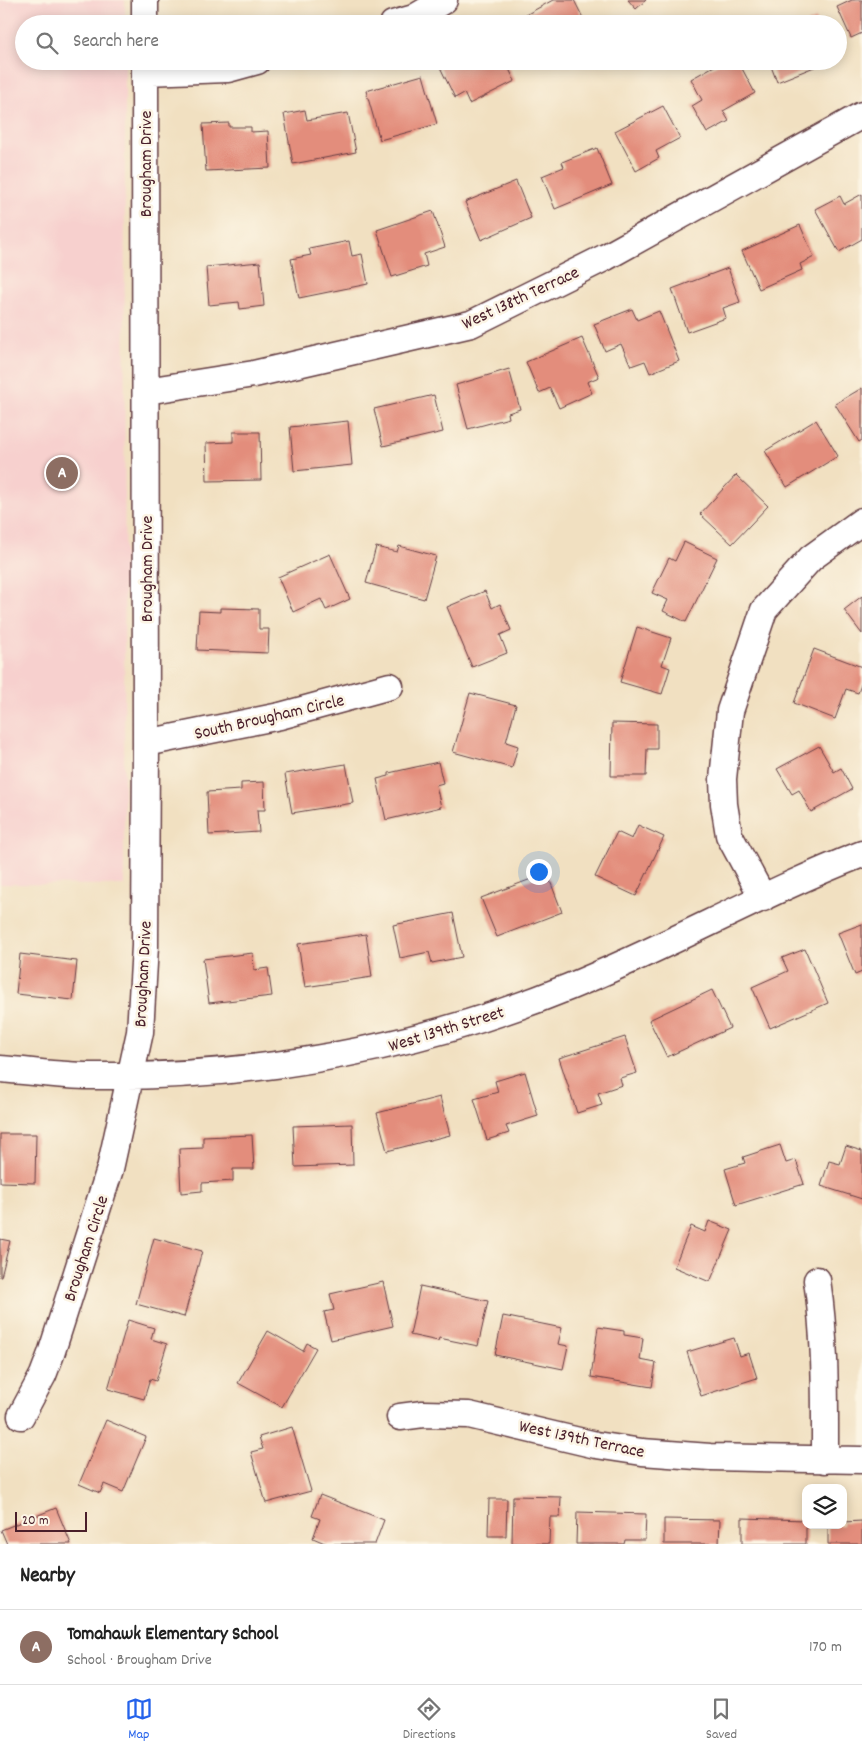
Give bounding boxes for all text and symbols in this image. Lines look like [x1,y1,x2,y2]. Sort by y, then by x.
search box [15,15,847,70]
icon: search [33,29,61,57]
text: Search here [73,29,159,56]
street label: Brougham Drive [135,111,160,217]
street label: West 138th Terrace [458,261,584,337]
pin: A [46,454,78,492]
street label: Brougham Drive [136,516,161,622]
street label: South Brougham Circle [192,689,347,748]
your location [526,859,552,885]
street label: Brougham Drive [129,920,160,1028]
street label: West 139th Street [386,1001,508,1060]
street label: Brougham Circle [58,1192,116,1305]
street label: West 139th Terrace [516,1415,647,1466]
map controls [802,1484,847,1529]
button: layers [802,1484,847,1529]
scale bar [15,1509,88,1532]
text: 20 m [22,1511,49,1531]
text: Nearby [20,1562,75,1592]
text: Tomahawk Elementary School [67,1622,278,1649]
text: A [32,1636,40,1659]
text: 170 m [809,1636,842,1659]
text: School · Brougham Drive [67,1649,212,1672]
tab: Map [125,1695,153,1745]
tab: Directions [403,1695,456,1745]
tab: Saved [706,1695,737,1745]

